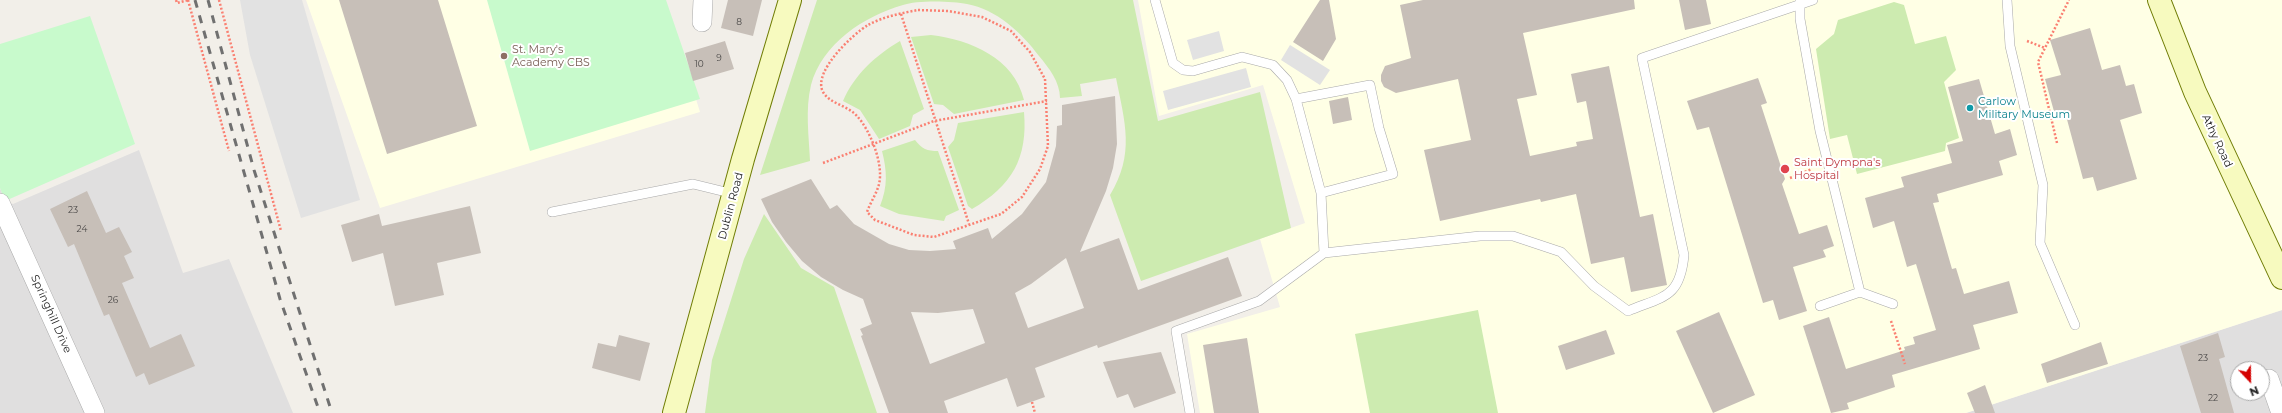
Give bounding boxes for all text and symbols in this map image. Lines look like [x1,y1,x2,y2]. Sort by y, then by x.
house number: 8 [736,17,742,27]
place label: St. Mary's Academy CBS [512,43,590,69]
marker: St. Mary's Academy CBS [499,51,509,61]
house number: 9 [716,53,722,63]
house number: 10 [694,59,704,69]
place label: Carlow Military Museum [1978,95,2070,121]
marker: Carlow Military Museum [1965,103,1975,113]
street label: Athy Road [2199,112,2235,170]
place label: Saint Dympna's Hospital [1794,156,1881,182]
marker: Saint Dympna's Hospital [1779,163,1791,175]
street label: Dublin Road [716,171,746,241]
house number: 23 [68,205,78,215]
house number: 24 [77,224,87,234]
street label: Springhill Drive [28,273,74,355]
house number: 26 [108,295,118,305]
house number: 23 [2198,353,2208,363]
north arrow [2230,361,2270,401]
text: N [2247,383,2261,399]
house number: 22 [2208,393,2218,403]

